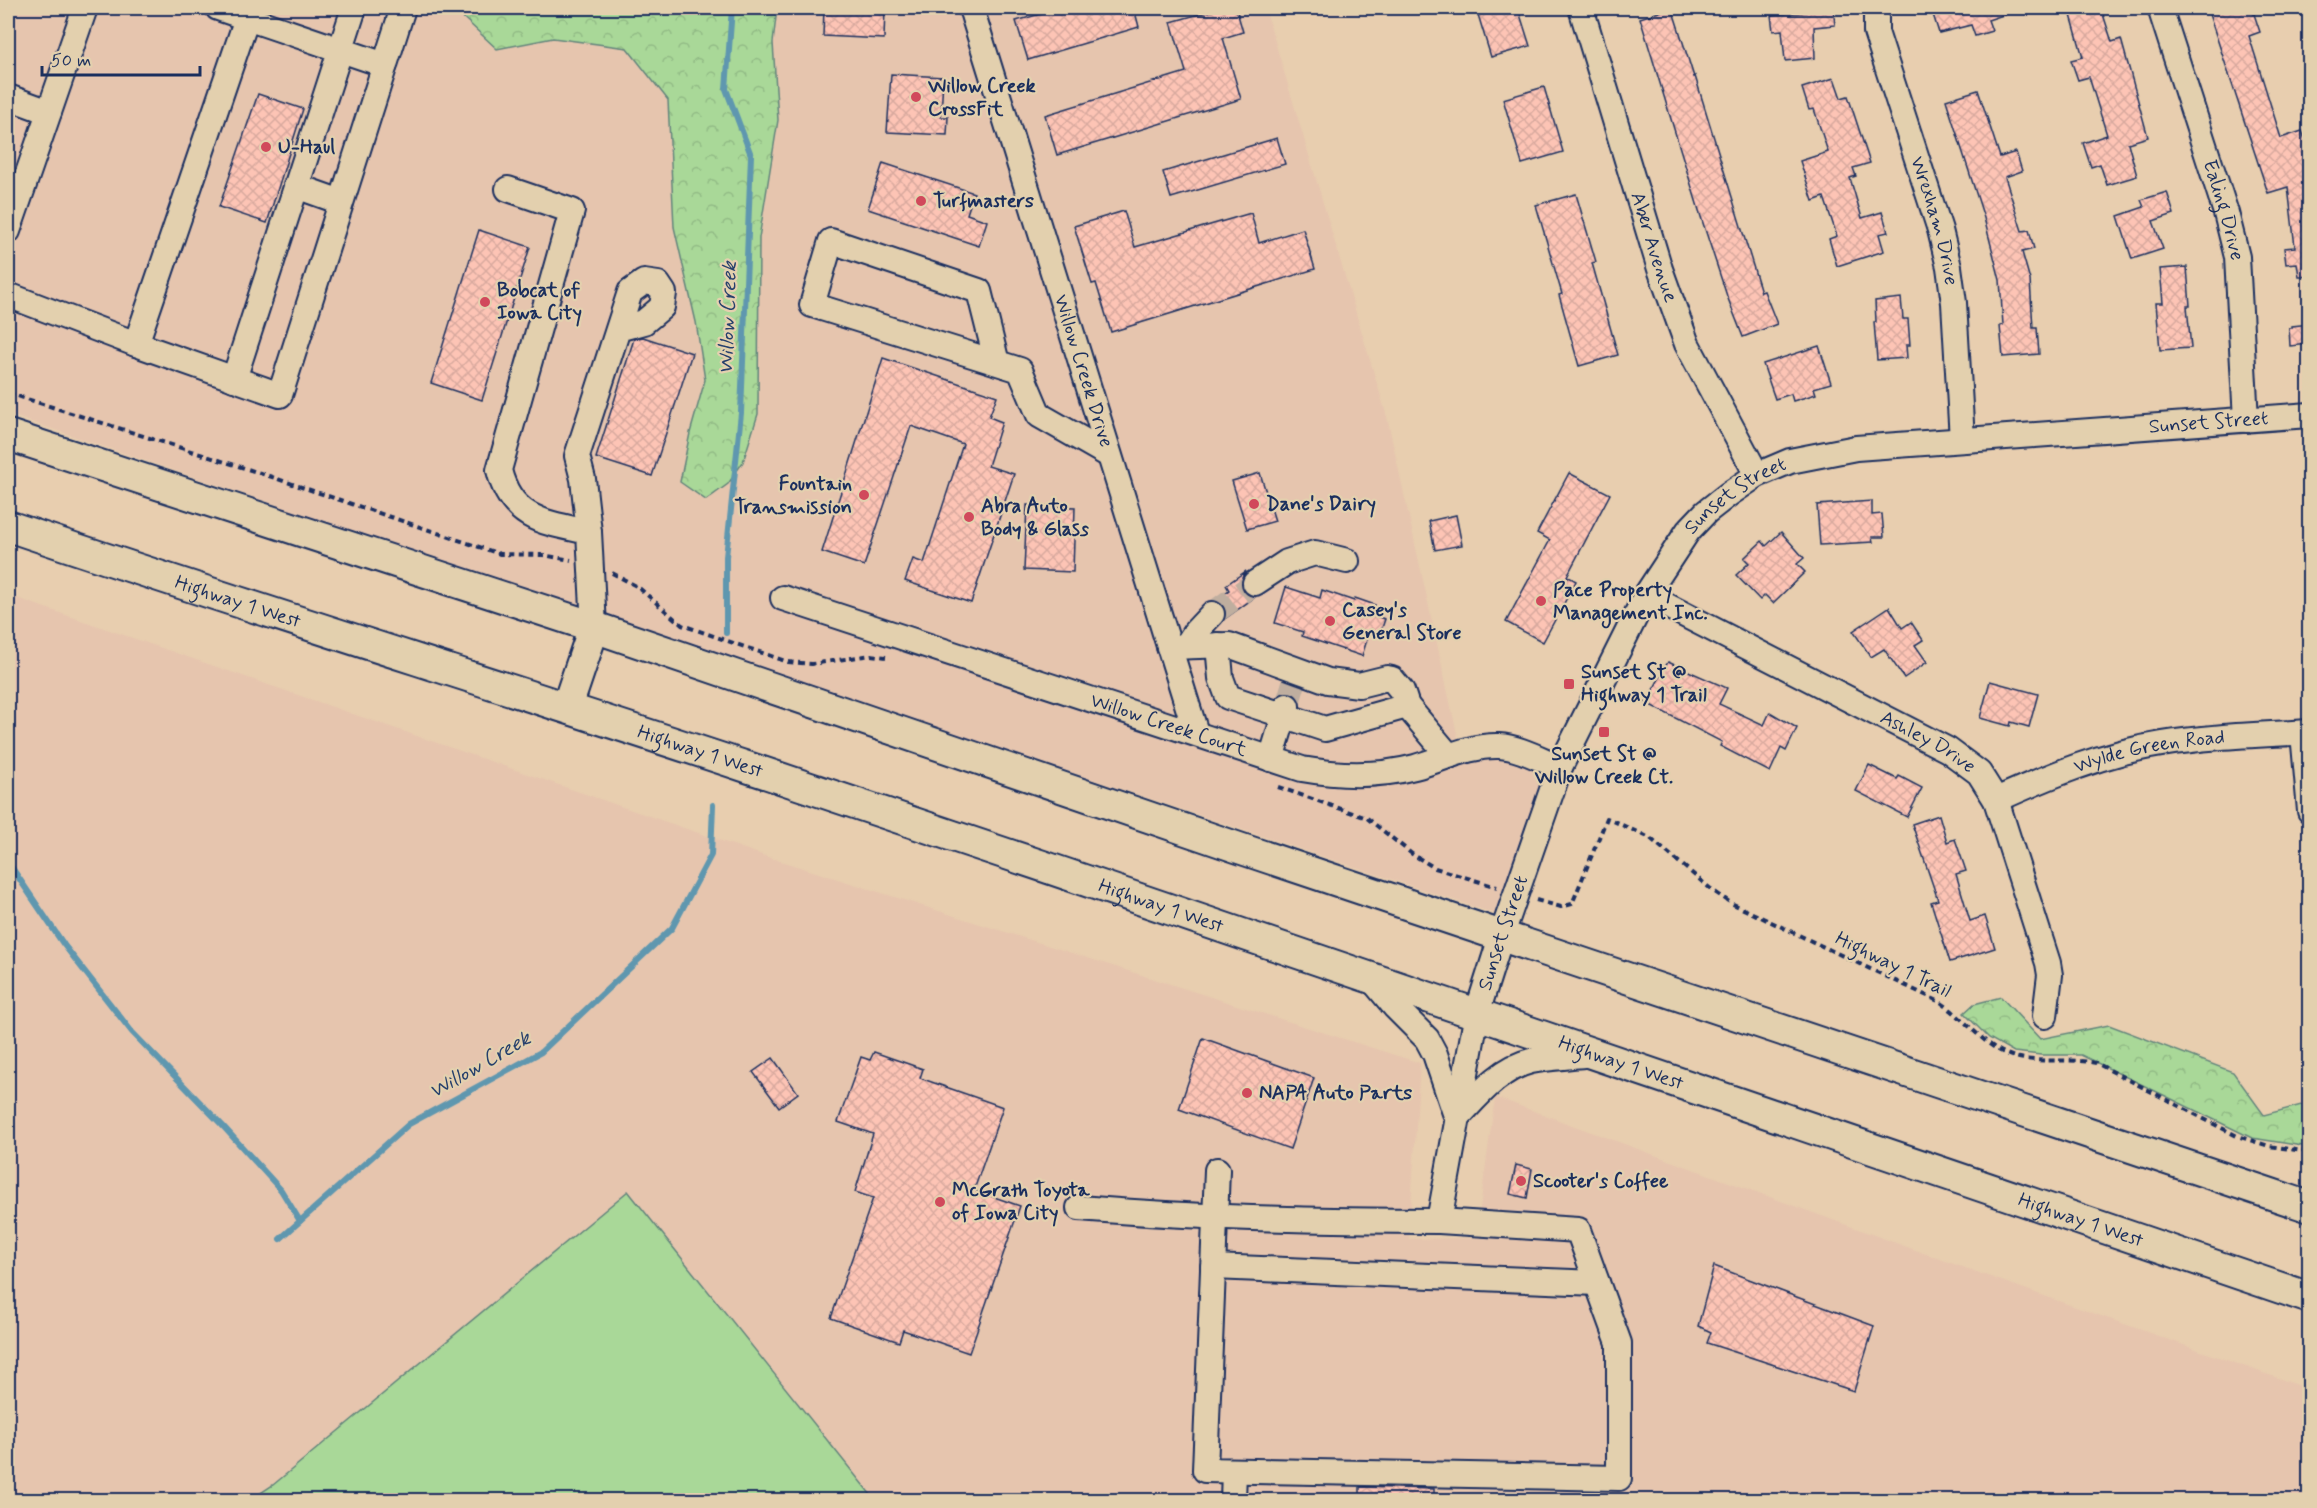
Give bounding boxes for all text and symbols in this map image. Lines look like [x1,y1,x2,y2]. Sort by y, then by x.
scale bar [42,39,200,77]
text: 50 m [51,49,91,73]
place label: Willow Creek CrossFit [927,73,1036,123]
marker: Willow Creek CrossFit [909,90,923,104]
place label: U-Haul [278,134,335,161]
marker: U-Haul [259,140,273,154]
street label: Wrexham Drive [1904,153,1965,287]
street label: Ealing Drive [2196,156,2251,263]
place label: Turfmasters [933,188,1034,215]
street label: Aber Avenue [1624,188,1684,306]
marker: Turfmasters [914,194,928,208]
water label: Willow Creek [712,260,744,375]
place label: Bobcat of Iowa City [497,277,582,327]
street label: Willow Creek Drive [1047,291,1120,451]
marker: Bobcat of Iowa City [478,295,492,309]
street label: Sunset Street [2148,405,2269,440]
street label: Sunset Street [1678,451,1790,540]
place label: Fountain Transmission [735,471,852,521]
marker: Fountain Transmission [857,488,871,502]
place label: Dane's Dairy [1266,491,1376,518]
place label: Abra Auto Body & Glass [981,493,1089,543]
marker: Dane's Dairy [1247,497,1261,511]
marker: Abra Auto Body & Glass [962,510,976,524]
street label: Highway 1 West [171,569,304,635]
place label: Pace Property Management Inc. [1553,577,1708,629]
marker: Pace Property Management Inc. [1534,594,1548,608]
place label: Casey's General Store [1342,597,1461,647]
marker: Casey's General Store [1323,614,1337,628]
place label: Sunset St @ Highway 1 Trail [1581,659,1707,711]
marker: Sunset St @ Highway 1 Trail [1562,677,1576,691]
street label: Willow Creek Court [1087,687,1251,763]
street label: Ashley Drive [1876,704,1981,780]
street label: Highway 1 West [634,718,767,785]
street label: Wylde Green Road [2070,723,2226,780]
marker: Sunset St @ Willow Creek Ct. [1597,725,1611,739]
place label: Sunset St @ Willow Creek Ct. [1534,741,1673,791]
street label: Highway 1 West [1095,872,1227,940]
street label: Sunset Street [1471,872,1535,994]
street label: Highway 1 Trail [1830,925,1955,1006]
water label: Willow Creek [424,1024,537,1105]
street label: Highway 1 West [1555,1029,1687,1097]
place label: NAPA Auto Parts [1259,1080,1412,1107]
marker: NAPA Auto Parts [1240,1086,1254,1100]
place label: Scooter's Coffee [1533,1168,1669,1195]
marker: Scooter's Coffee [1514,1174,1528,1188]
place label: McGrath Toyota of Iowa City [952,1177,1091,1227]
street label: Highway 1 West [2015,1186,2147,1254]
marker: McGrath Toyota of Iowa City [933,1195,947,1209]

